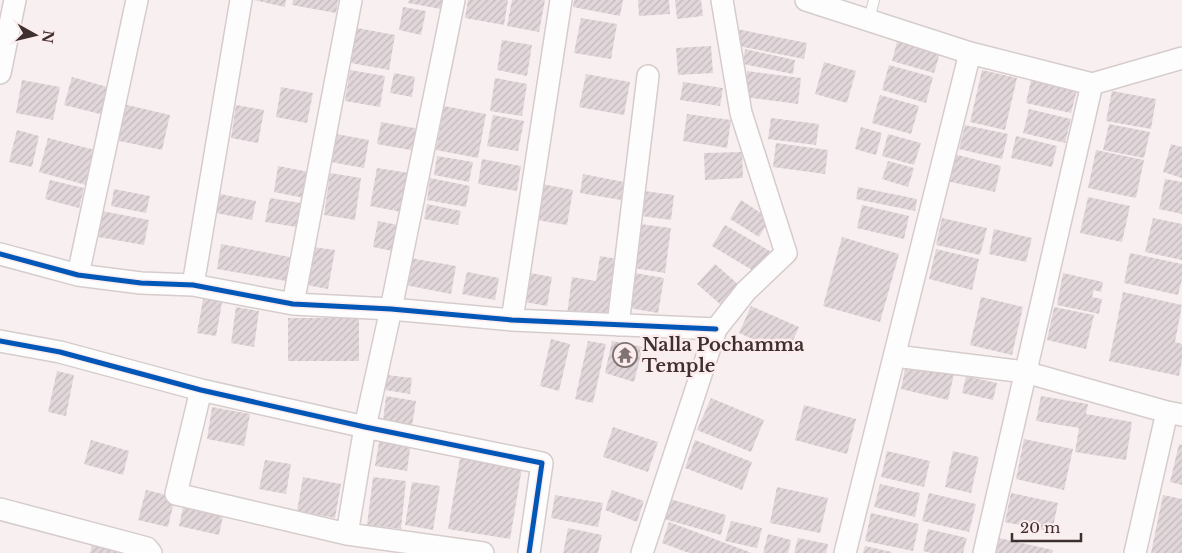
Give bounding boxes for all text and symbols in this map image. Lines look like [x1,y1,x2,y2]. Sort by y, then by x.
north arrow [10,10,60,60]
text: N [38,29,58,45]
place label: Nalla Pochamma Temple [642,334,805,377]
temple icon: Nalla Pochamma Temple [612,342,638,368]
scale bar [1012,510,1081,542]
text: 20 m [1020,518,1060,537]

